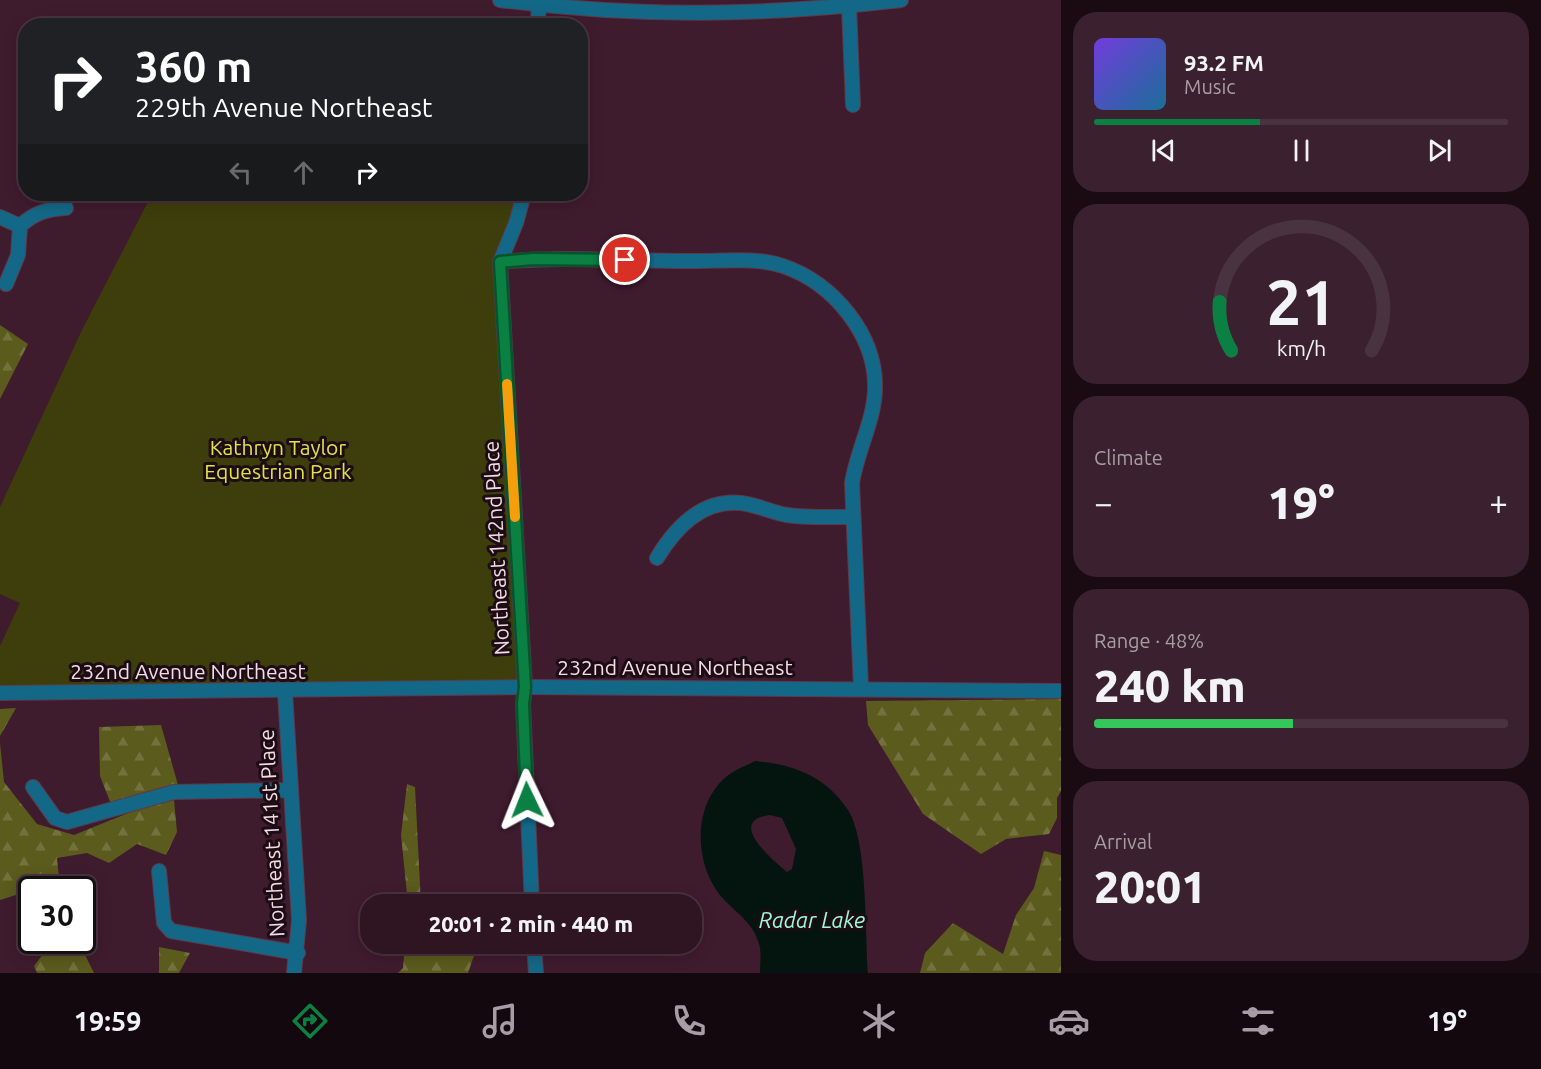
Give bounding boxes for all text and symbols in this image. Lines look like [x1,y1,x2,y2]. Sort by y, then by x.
icon: right [36,42,114,120]
text: 360 m [135,43,252,90]
text: 93.2 FM [1184,50,1264,75]
text: Music [1184,75,1236,98]
text: 229th Avenue Northeast [135,92,433,122]
icon: previous [1147,134,1180,167]
icon: pause [1285,134,1318,167]
icon: next [1423,134,1456,167]
icon: left [224,156,257,189]
icon: ahead [287,156,320,189]
icon: right [350,156,383,189]
pin [599,234,650,285]
icon: arrive [608,243,641,276]
text: 21 [1266,267,1336,337]
text: km/h [1276,337,1326,361]
park label: Kathryn Taylor Equestrian Park [204,435,352,483]
street label: Northeast 142nd Place [478,440,514,656]
text: Climate [1094,446,1163,469]
text: 19° [1267,477,1335,528]
text: − [1094,484,1113,521]
text: + [1489,484,1508,521]
text: Range · 48% [1094,629,1204,652]
street label: 232nd Avenue Northeast [557,655,793,679]
street label: 232nd Avenue Northeast [70,659,306,683]
text: 240 km [1094,660,1246,711]
street label: Northeast 141st Place [254,729,288,937]
position arrow [495,768,559,832]
text: Arrival [1094,830,1152,853]
text: 20:01 [1094,861,1207,912]
speed limit sign: 30 [18,876,96,954]
water label: Radar Lake [759,907,865,932]
text: 20:01 · 2 min · 440 m [429,911,633,936]
icon: directions [289,1000,331,1042]
icon: music [479,1000,521,1042]
icon: phone [668,1000,710,1042]
icon: climate [858,1000,900,1042]
icon: car [1048,1000,1090,1042]
icon: filters [1237,1000,1279,1042]
text: 19:59 [74,1006,141,1036]
text: 19° [1427,1006,1467,1036]

